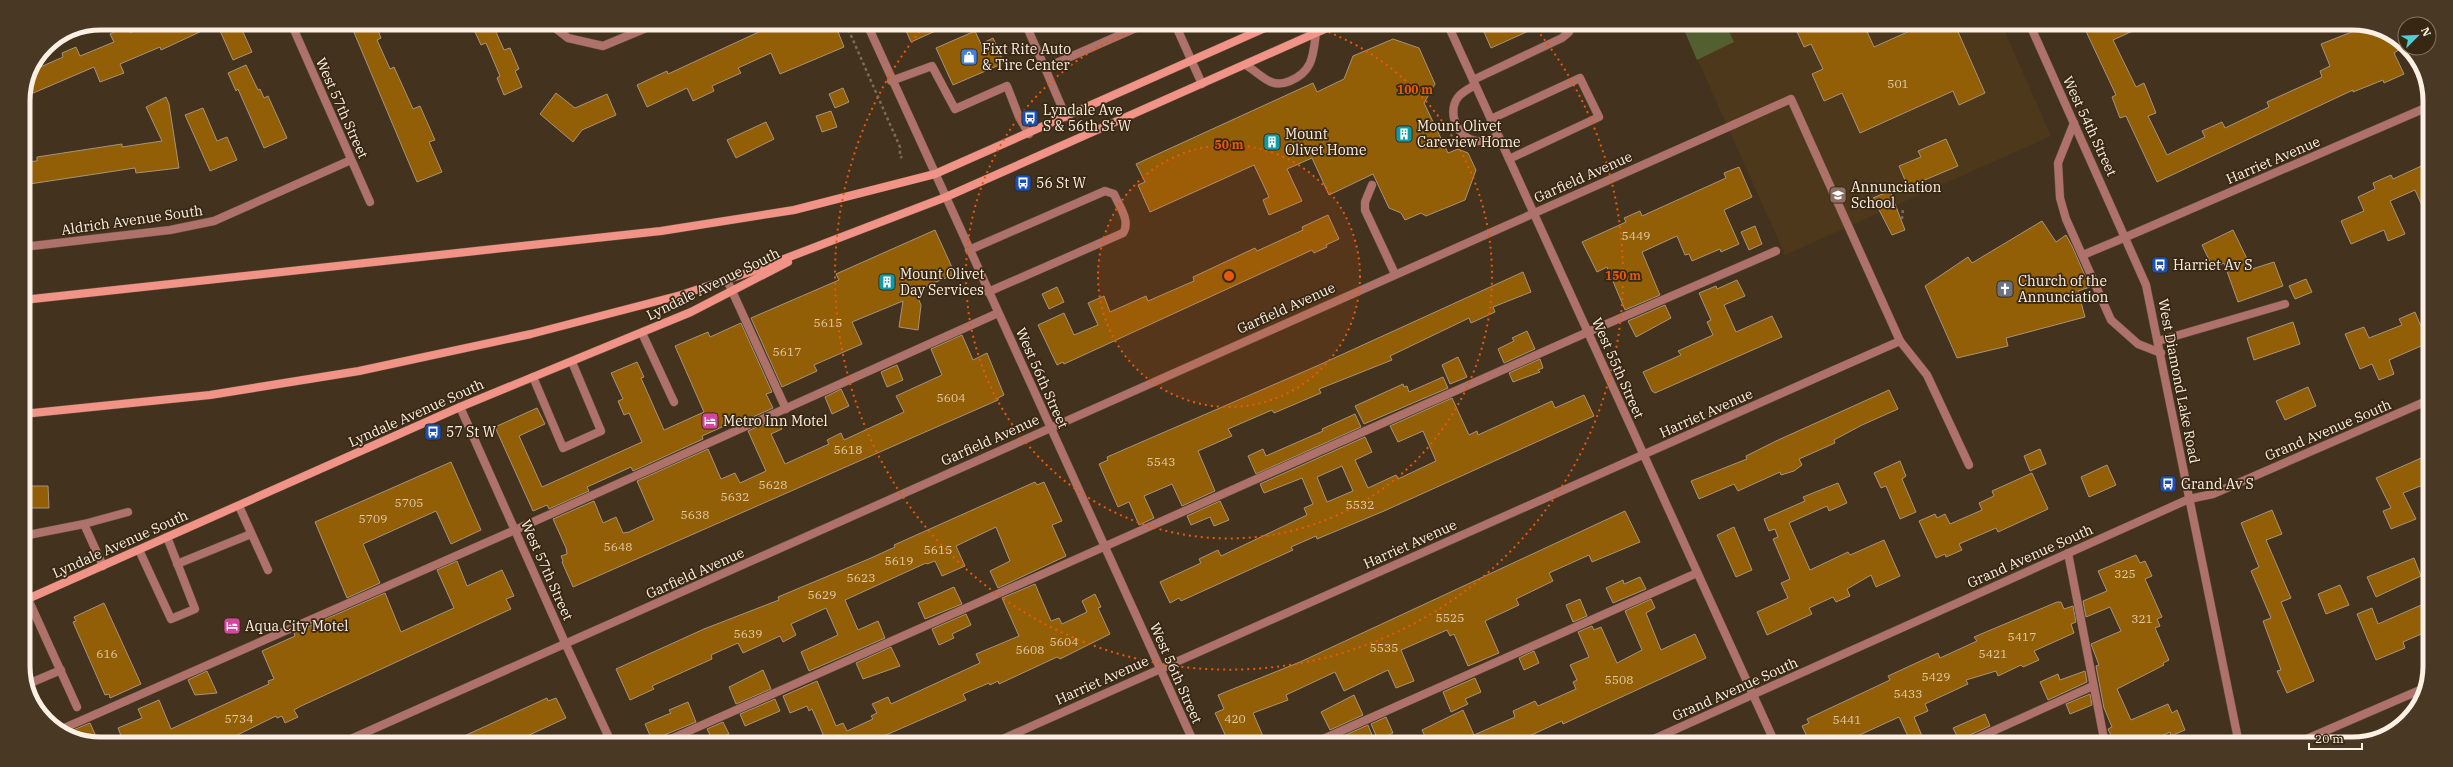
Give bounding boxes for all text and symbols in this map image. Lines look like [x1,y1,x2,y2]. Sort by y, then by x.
north arrow [2397,16,2437,56]
text: N [2418,25,2434,39]
place label: Fixt Rite Auto & Tire Center [982,40,1071,74]
shop icon: Fixt Rite Auto & Tire Center [959,47,979,67]
street label: West 57th Street [312,55,372,161]
street label: West 54th Street [2059,73,2121,179]
house number: 501 [1887,76,1909,91]
text: 100 m [1397,82,1433,97]
place label: Lyndale Ave S & 56th St W [1043,101,1132,135]
bus stop icon: Lyndale Ave S & 56th St W [1020,108,1040,128]
place label: Mount Olivet Careview Home [1417,117,1521,151]
building icon: Mount Olivet Careview Home [1394,124,1414,144]
place label: Mount Olivet Home [1285,125,1366,159]
building icon: Mount Olivet Home [1262,132,1282,152]
street label: Harriet Avenue [2223,132,2323,188]
text: 50 m [1215,137,1244,152]
street label: Garfield Avenue [1531,147,1635,207]
bus stop icon: 56 St W [1013,173,1033,193]
place label: 56 St W [1036,174,1086,192]
place label: Annunciation School [1851,178,1941,212]
school or university icon: Annunciation School [1828,185,1848,205]
street label: Aldrich Avenue South [60,201,204,239]
house number: 5449 [1622,228,1650,243]
street label: Lyndale Avenue South [643,244,783,324]
bus stop icon: Harriet Av S [2150,255,2170,275]
place label: Harriet Av S [2173,256,2252,274]
place label: Mount Olivet Day Services [900,265,984,299]
text: 150 m [1605,268,1641,283]
centre of rings [1222,269,1236,283]
building icon: Mount Olivet Day Services [877,272,897,292]
place label: Church of the Annunciation [2018,272,2108,306]
street label: Garfield Avenue [1234,278,1338,338]
church icon: Church of the Annunciation [1995,279,2015,299]
street label: West Diamond Lake Road [2154,297,2204,465]
house number: 5615 [814,315,842,330]
street label: West 55th Street [1588,315,1648,421]
street label: West 56th Street [1012,325,1072,431]
house number: 5617 [773,344,801,359]
street label: Lyndale Avenue South [345,375,487,451]
street label: Harriet Avenue [1656,384,1756,442]
house number: 5604 [937,390,965,405]
street label: Grand Avenue South [2262,395,2394,465]
street label: Garfield Avenue [938,410,1042,470]
hotel icon: Metro Inn Motel [700,411,720,431]
place label: Metro Inn Motel [723,412,828,430]
bus stop icon: 57 St W [423,422,443,442]
place label: 57 St W [446,423,496,441]
house number: 5618 [834,442,862,457]
house number: 5543 [1147,454,1175,469]
bus stop icon: Grand Av S [2158,474,2178,494]
place label: Grand Av S [2181,475,2254,493]
house number: 5628 [759,477,787,492]
house number: 5632 [721,489,749,504]
house number: 5705 [395,495,423,510]
house number: 5532 [1346,497,1374,512]
street label: Lyndale Avenue South [49,506,191,582]
house number: 5638 [681,507,709,522]
house number: 5709 [359,511,387,526]
street label: Harriet Avenue [1360,515,1460,573]
street label: West 57th Street [517,517,577,623]
street label: Grand Avenue South [1964,520,2096,592]
house number: 5648 [604,539,632,554]
house number: 5615 [924,542,952,557]
street label: Garfield Avenue [643,543,747,603]
house number: 5619 [885,553,913,568]
house number: 325 [2114,566,2136,581]
house number: 5623 [847,570,875,585]
house number: 5629 [808,587,836,602]
house number: 5525 [1436,610,1464,625]
house number: 321 [2131,611,2153,626]
hotel icon: Aqua City Motel [222,616,242,636]
place label: Aqua City Motel [245,617,348,635]
street label: West 56th Street [1146,620,1206,726]
house number: 5639 [734,626,762,641]
house number: 5417 [2008,629,2036,644]
house number: 5604 [1050,634,1078,649]
house number: 5535 [1370,640,1398,655]
house number: 5608 [1016,642,1044,657]
house number: 616 [96,646,118,661]
house number: 5421 [1979,646,2007,661]
street label: Harriet Avenue [1052,651,1152,709]
street label: Grand Avenue South [1669,653,1801,725]
house number: 5429 [1922,669,1950,684]
house number: 5508 [1605,672,1633,687]
house number: 5433 [1894,686,1922,701]
house number: 5734 [225,711,253,726]
house number: 420 [1224,711,1246,726]
house number: 5441 [1833,712,1861,727]
scale bar [2309,725,2362,751]
text: 20 m [2315,731,2344,746]

